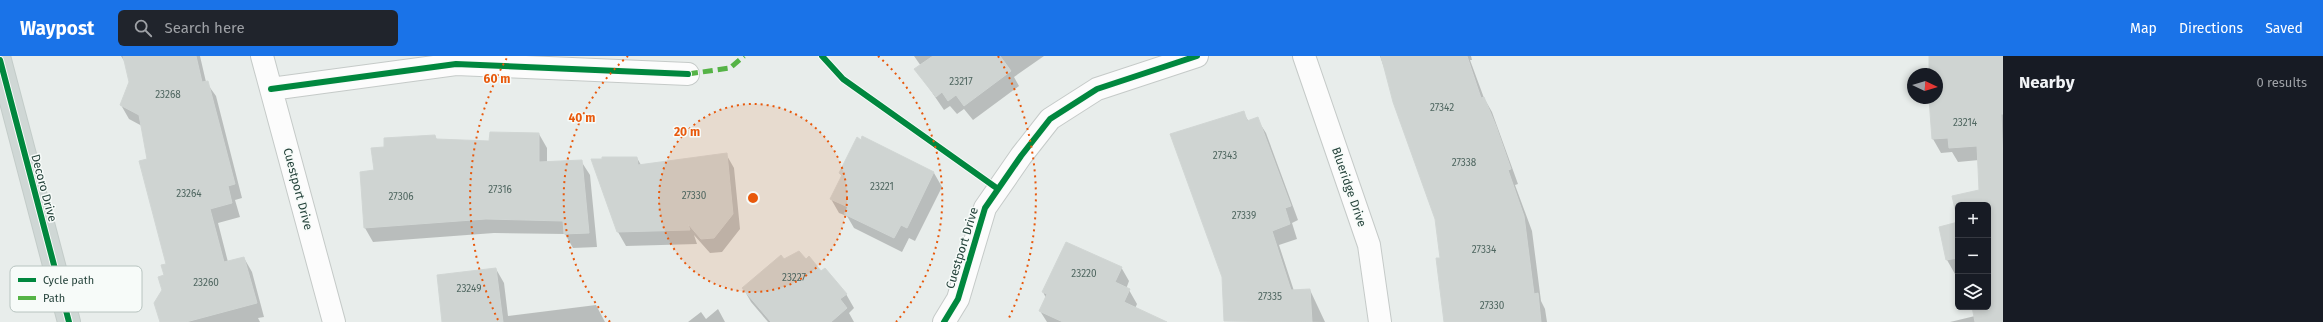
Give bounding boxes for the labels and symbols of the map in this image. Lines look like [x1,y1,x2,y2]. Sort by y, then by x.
north arrow [1907,68,1943,104]
text: 60 m [484,72,510,86]
house number: 23217 [949,76,973,88]
house number: 23268 [155,89,181,101]
house number: 27342 [1430,102,1454,114]
text: 40 m [569,111,595,125]
house number: 23214 [1953,117,1978,129]
text: 20 m [674,125,700,139]
street label: Blueridge Drive [1329,145,1369,229]
street label: Cuestport Drive [280,146,316,232]
house number: 27343 [1213,150,1237,162]
street label: Decoro Drive [28,153,60,223]
house number: 27338 [1452,157,1477,169]
house number: 23221 [870,181,894,193]
house number: 27316 [488,184,512,196]
house number: 23264 [176,188,202,200]
house number: 27330 [682,190,707,202]
house number: 27306 [388,191,414,203]
centre of rings [746,191,760,205]
street label: Cuestport Drive [943,206,981,290]
house number: 27339 [1232,210,1256,222]
house number: 27334 [1472,244,1497,256]
legend [10,266,142,312]
house number: 23220 [1071,268,1097,280]
house number: 23227 [782,272,807,284]
text: Cycle path [43,274,94,287]
house number: 23260 [193,277,219,289]
house number: 23249 [457,283,481,295]
house number: 27335 [1258,291,1282,303]
text: Path [43,292,65,305]
house number: 27330 [1480,300,1505,312]

